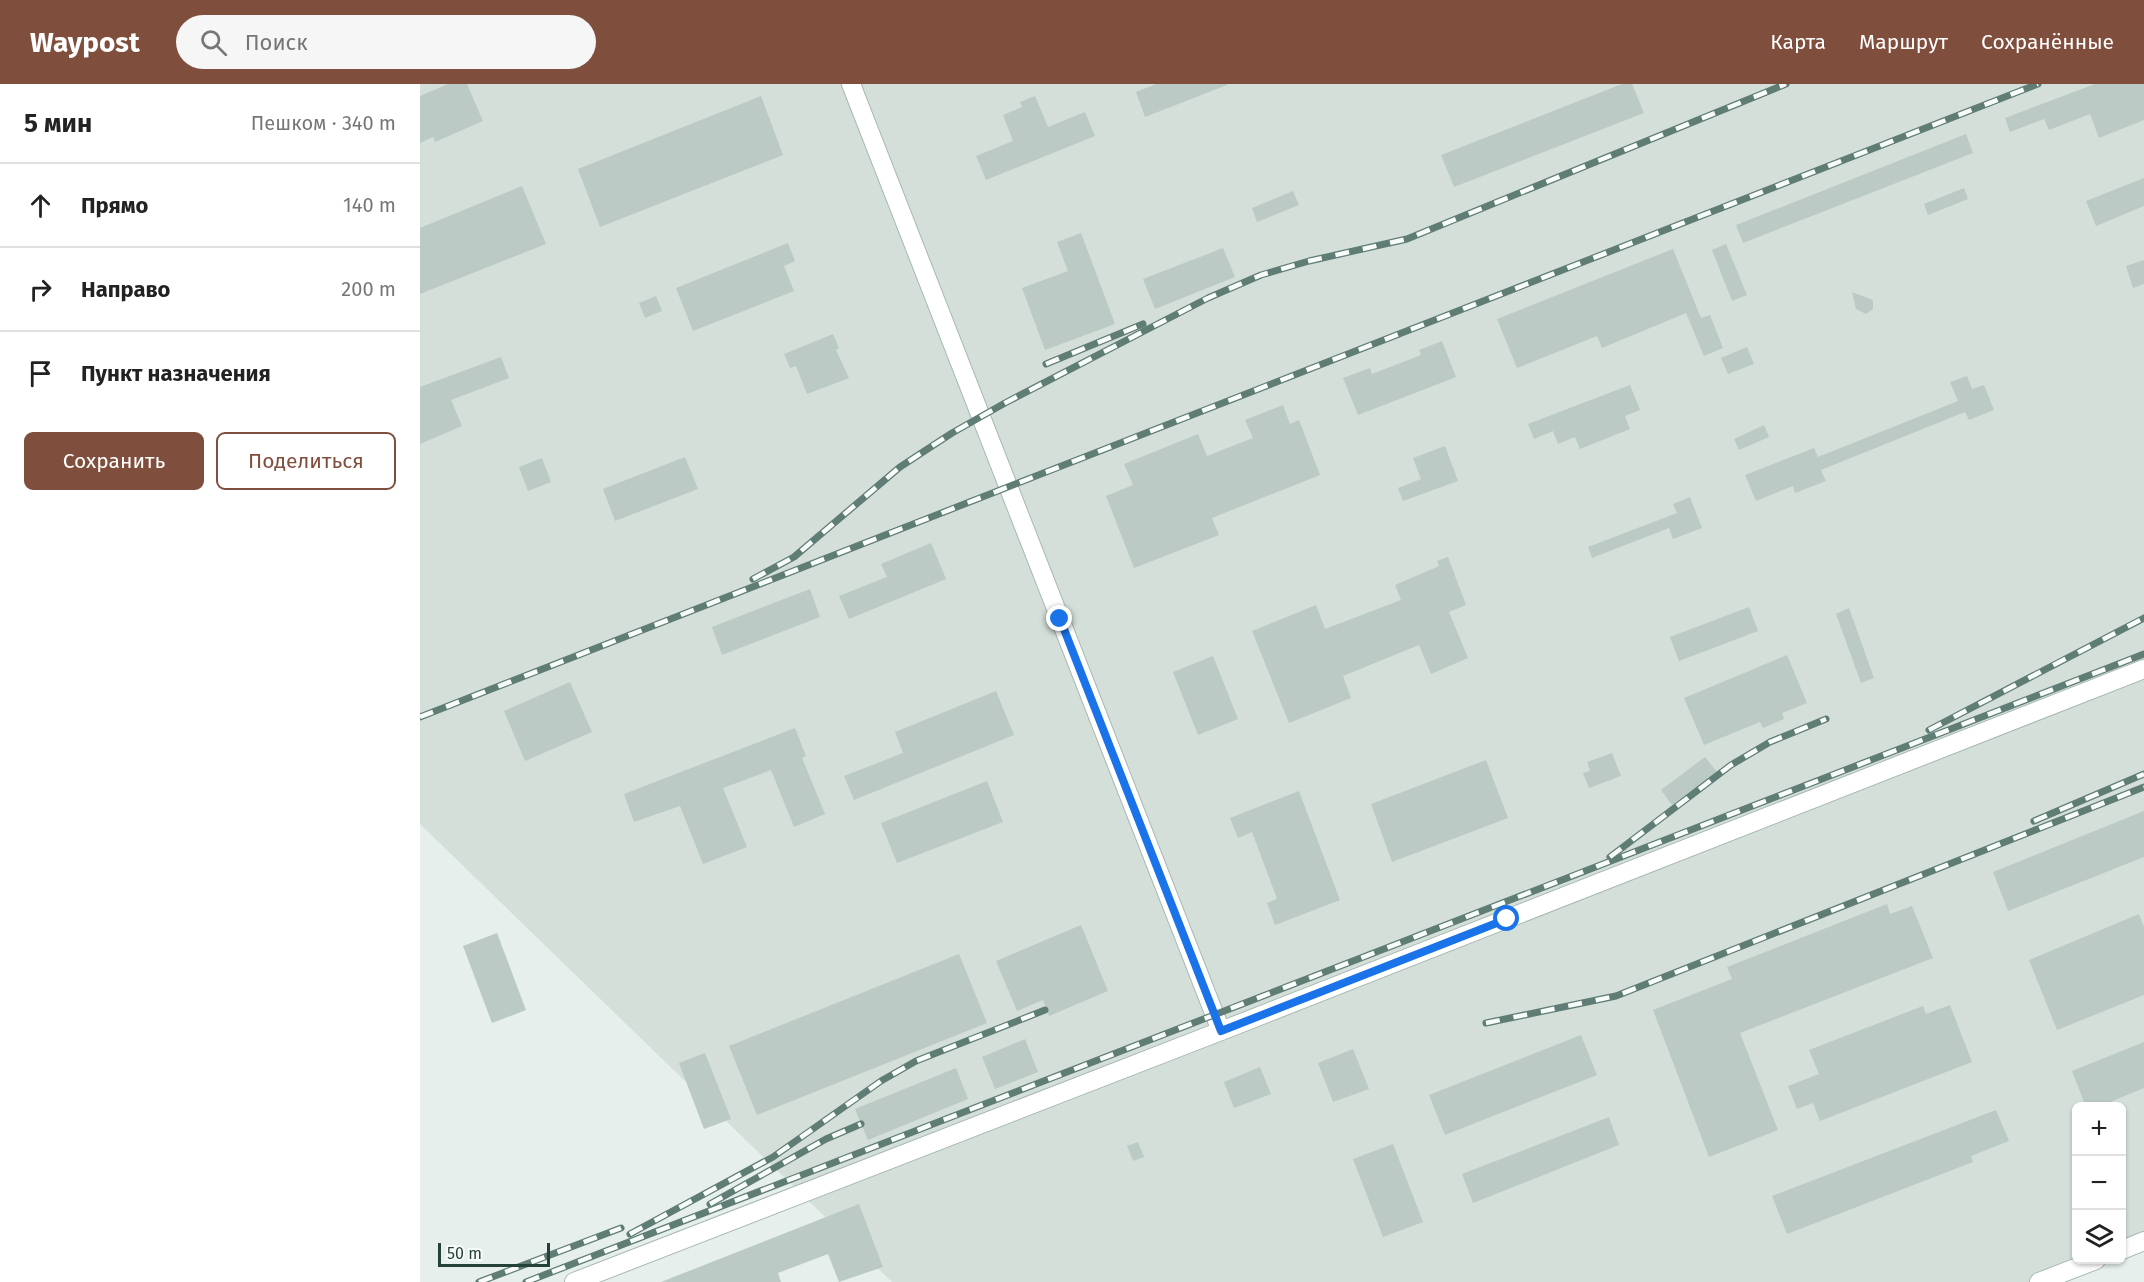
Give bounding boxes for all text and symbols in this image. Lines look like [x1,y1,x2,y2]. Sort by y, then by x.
search box [176,15,596,69]
text: Waypost [30,26,140,59]
icon: search [197,26,230,59]
text: Поиск [245,29,308,56]
text: Карта [1770,29,1826,55]
text: Маршрут [1859,29,1948,55]
text: Сохранённые [1981,29,2114,55]
text: 5 мин [24,108,92,139]
text: Пешком · 340 m [251,111,396,135]
icon: ahead [24,189,57,222]
text: Прямо [81,192,148,219]
text: 140 m [343,193,396,217]
icon: right [24,273,57,306]
text: Направо [81,276,170,303]
text: 200 m [341,277,396,301]
icon: arrive [24,357,57,390]
text: Пункт назначения [81,360,271,387]
button: Сохранить [24,432,204,490]
button: Поделиться [216,432,396,490]
route end [1046,605,1072,631]
route start [1493,905,1519,931]
map controls [2072,1102,2126,1264]
button: + [2072,1102,2126,1156]
button: − [2072,1156,2126,1210]
button: layers [2072,1210,2126,1264]
scale bar [438,1240,550,1268]
text: 50 m [447,1244,482,1263]

